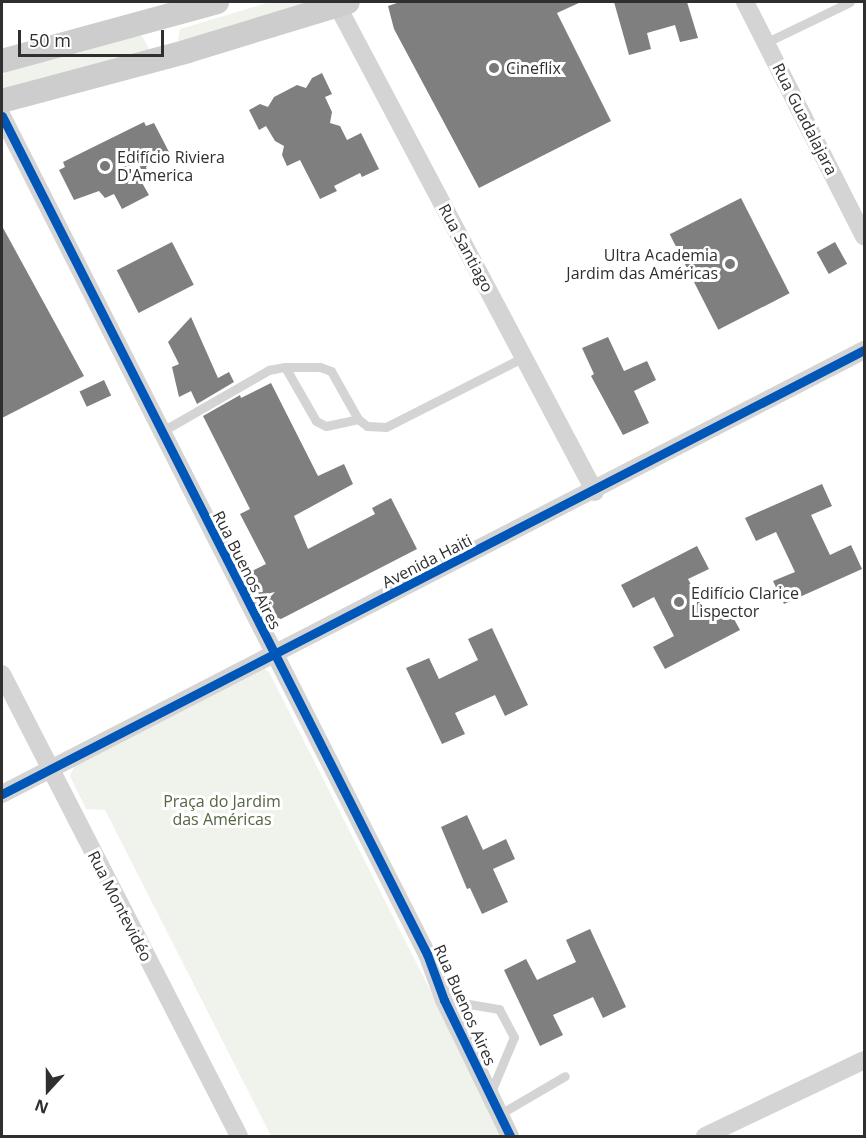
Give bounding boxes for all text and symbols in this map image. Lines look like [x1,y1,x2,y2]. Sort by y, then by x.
scale bar [21,18,166,56]
text: 50 m [29,28,71,52]
place label: Cineflix [506,58,561,78]
street label: Rua Guadalajara [769,60,841,178]
marker: Cineflix [487,61,501,75]
place label: Edifício Riviera D'America [117,147,225,185]
marker: Edifício Riviera D'America [98,159,112,173]
street label: Rua Santiago [435,201,497,295]
place label: Ultra Academia Jardim das Américas [566,245,718,283]
marker: Ultra Academia Jardim das Américas [723,257,737,271]
street label: Rua Buenos Aires [209,508,285,632]
street label: Avenida Haiti [379,530,475,592]
place label: Edifício Clarice Lispector [691,583,799,621]
marker: Edifício Clarice Lispector [672,595,686,609]
park label: Praça do Jardim das Américas [163,791,281,829]
street label: Rua Montevidéo [84,847,156,965]
street label: Rua Buenos Aires [430,942,500,1068]
north arrow [18,1060,78,1120]
text: N [32,1094,52,1119]

